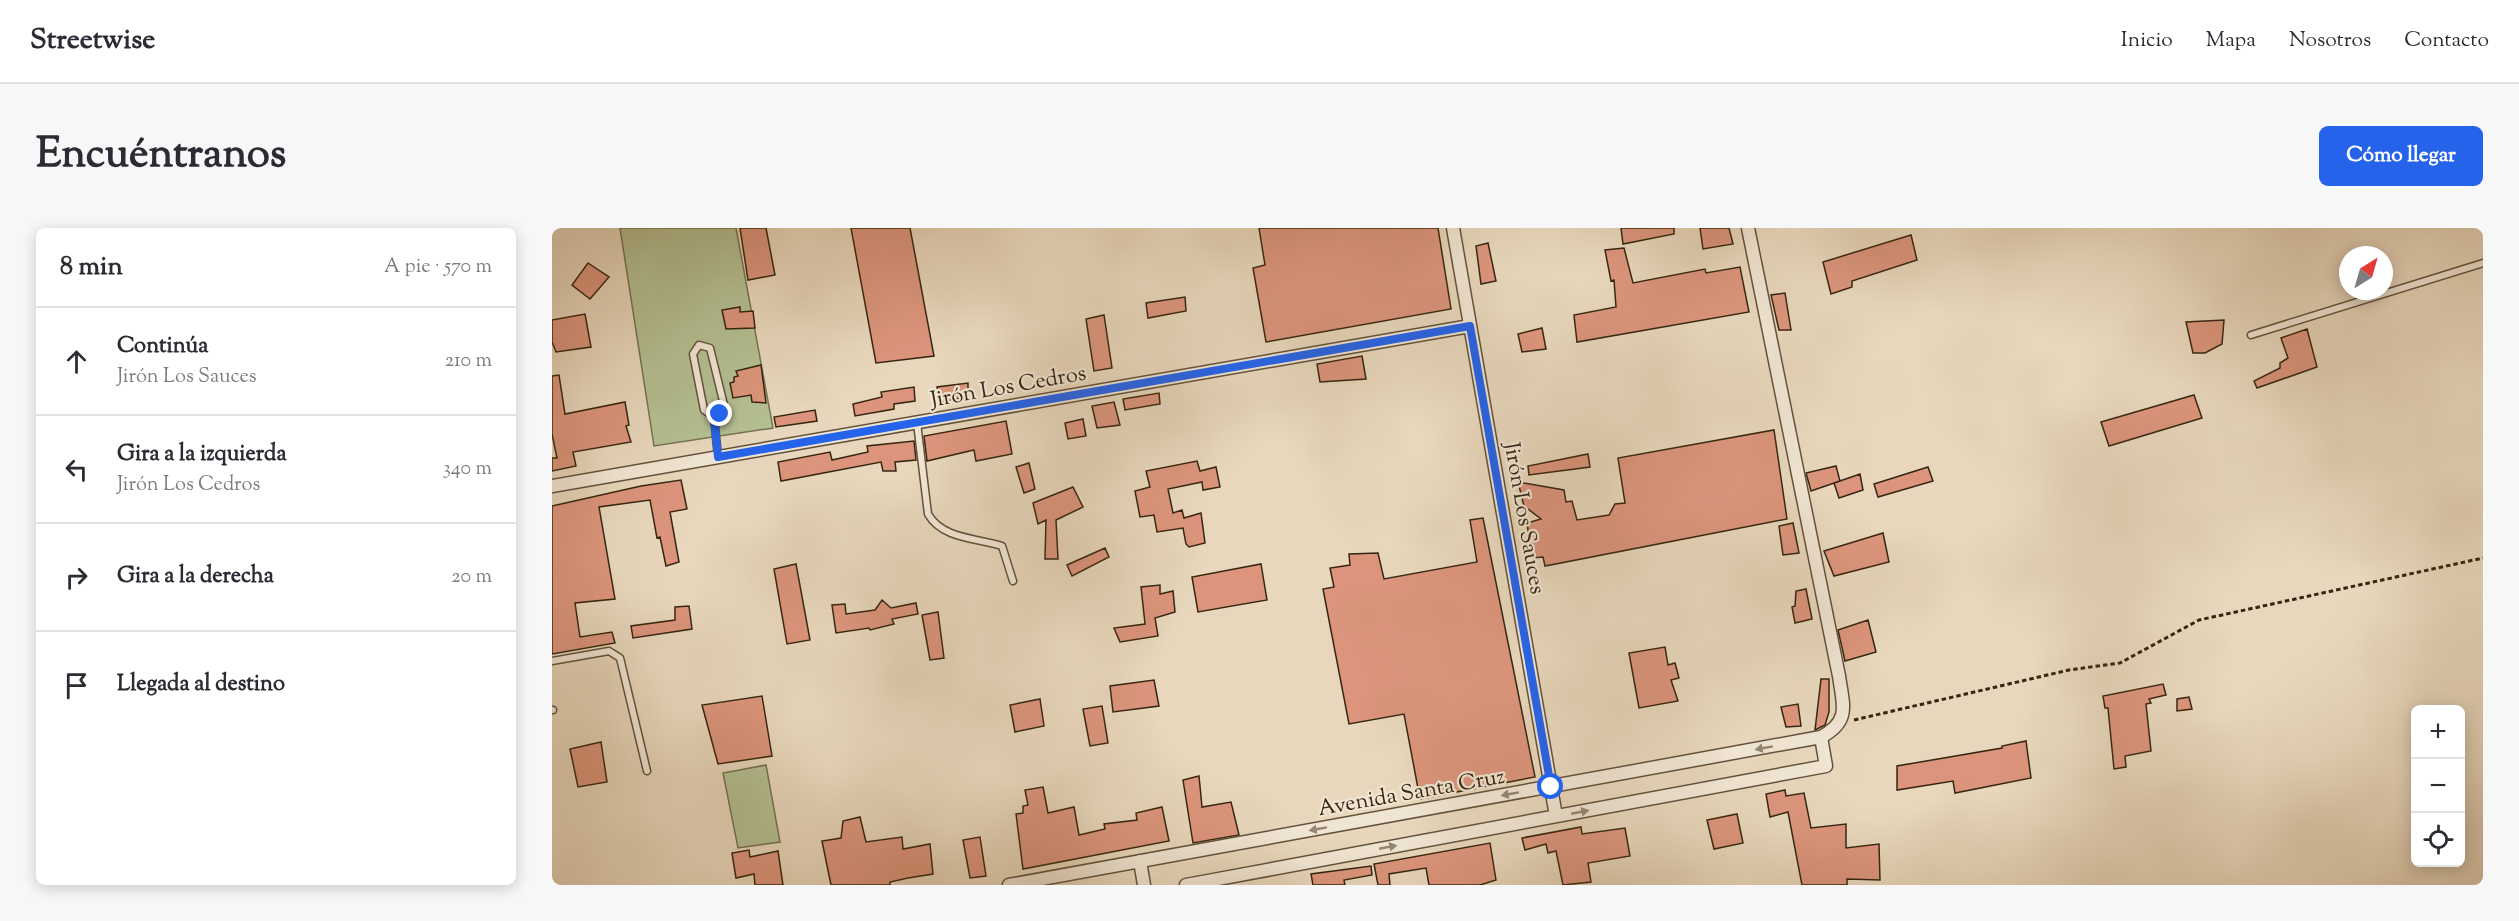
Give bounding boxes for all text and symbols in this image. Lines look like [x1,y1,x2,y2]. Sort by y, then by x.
text: Streetwise [30,21,155,61]
text: Inicio [2121,26,2173,56]
text: Mapa [2206,26,2256,56]
text: Nosotros [2289,26,2371,56]
text: Contacto [2404,26,2489,56]
text: Encuéntranos [36,126,286,186]
button: Cómo llegar [2319,126,2483,186]
north arrow [2339,246,2393,300]
text: 8 min [60,249,123,286]
text: A pie · 570 m [384,253,492,282]
text: Continúa [117,331,208,363]
icon: ahead [60,345,93,378]
text: 210 m [445,347,492,376]
street label: Jirón Los Cedros [927,359,1089,418]
text: Jirón Los Sauces [117,363,257,392]
route end [706,400,732,426]
text: Gira a la izquierda [117,439,287,471]
street label: Jirón Los Sauces [1494,439,1552,597]
icon: left [60,453,93,486]
text: 340 m [443,455,492,484]
text: Jirón Los Cedros [117,471,260,500]
icon: right [60,561,93,594]
text: Gira a la derecha [117,561,274,593]
text: 20 m [451,563,492,592]
icon: arrive [60,669,93,702]
text: Llegada al destino [117,669,285,701]
map controls [2411,705,2465,867]
button: + [2411,705,2465,759]
one-way arrow [1754,744,1773,753]
button: − [2411,759,2465,813]
street label: Avenida Santa Cruz [1316,762,1507,826]
route start [1537,773,1563,799]
one-way arrow [1500,790,1519,799]
one-way arrow [1571,807,1590,816]
button: locate [2411,813,2465,867]
one-way arrow [1308,825,1327,834]
one-way arrow [1379,842,1398,851]

